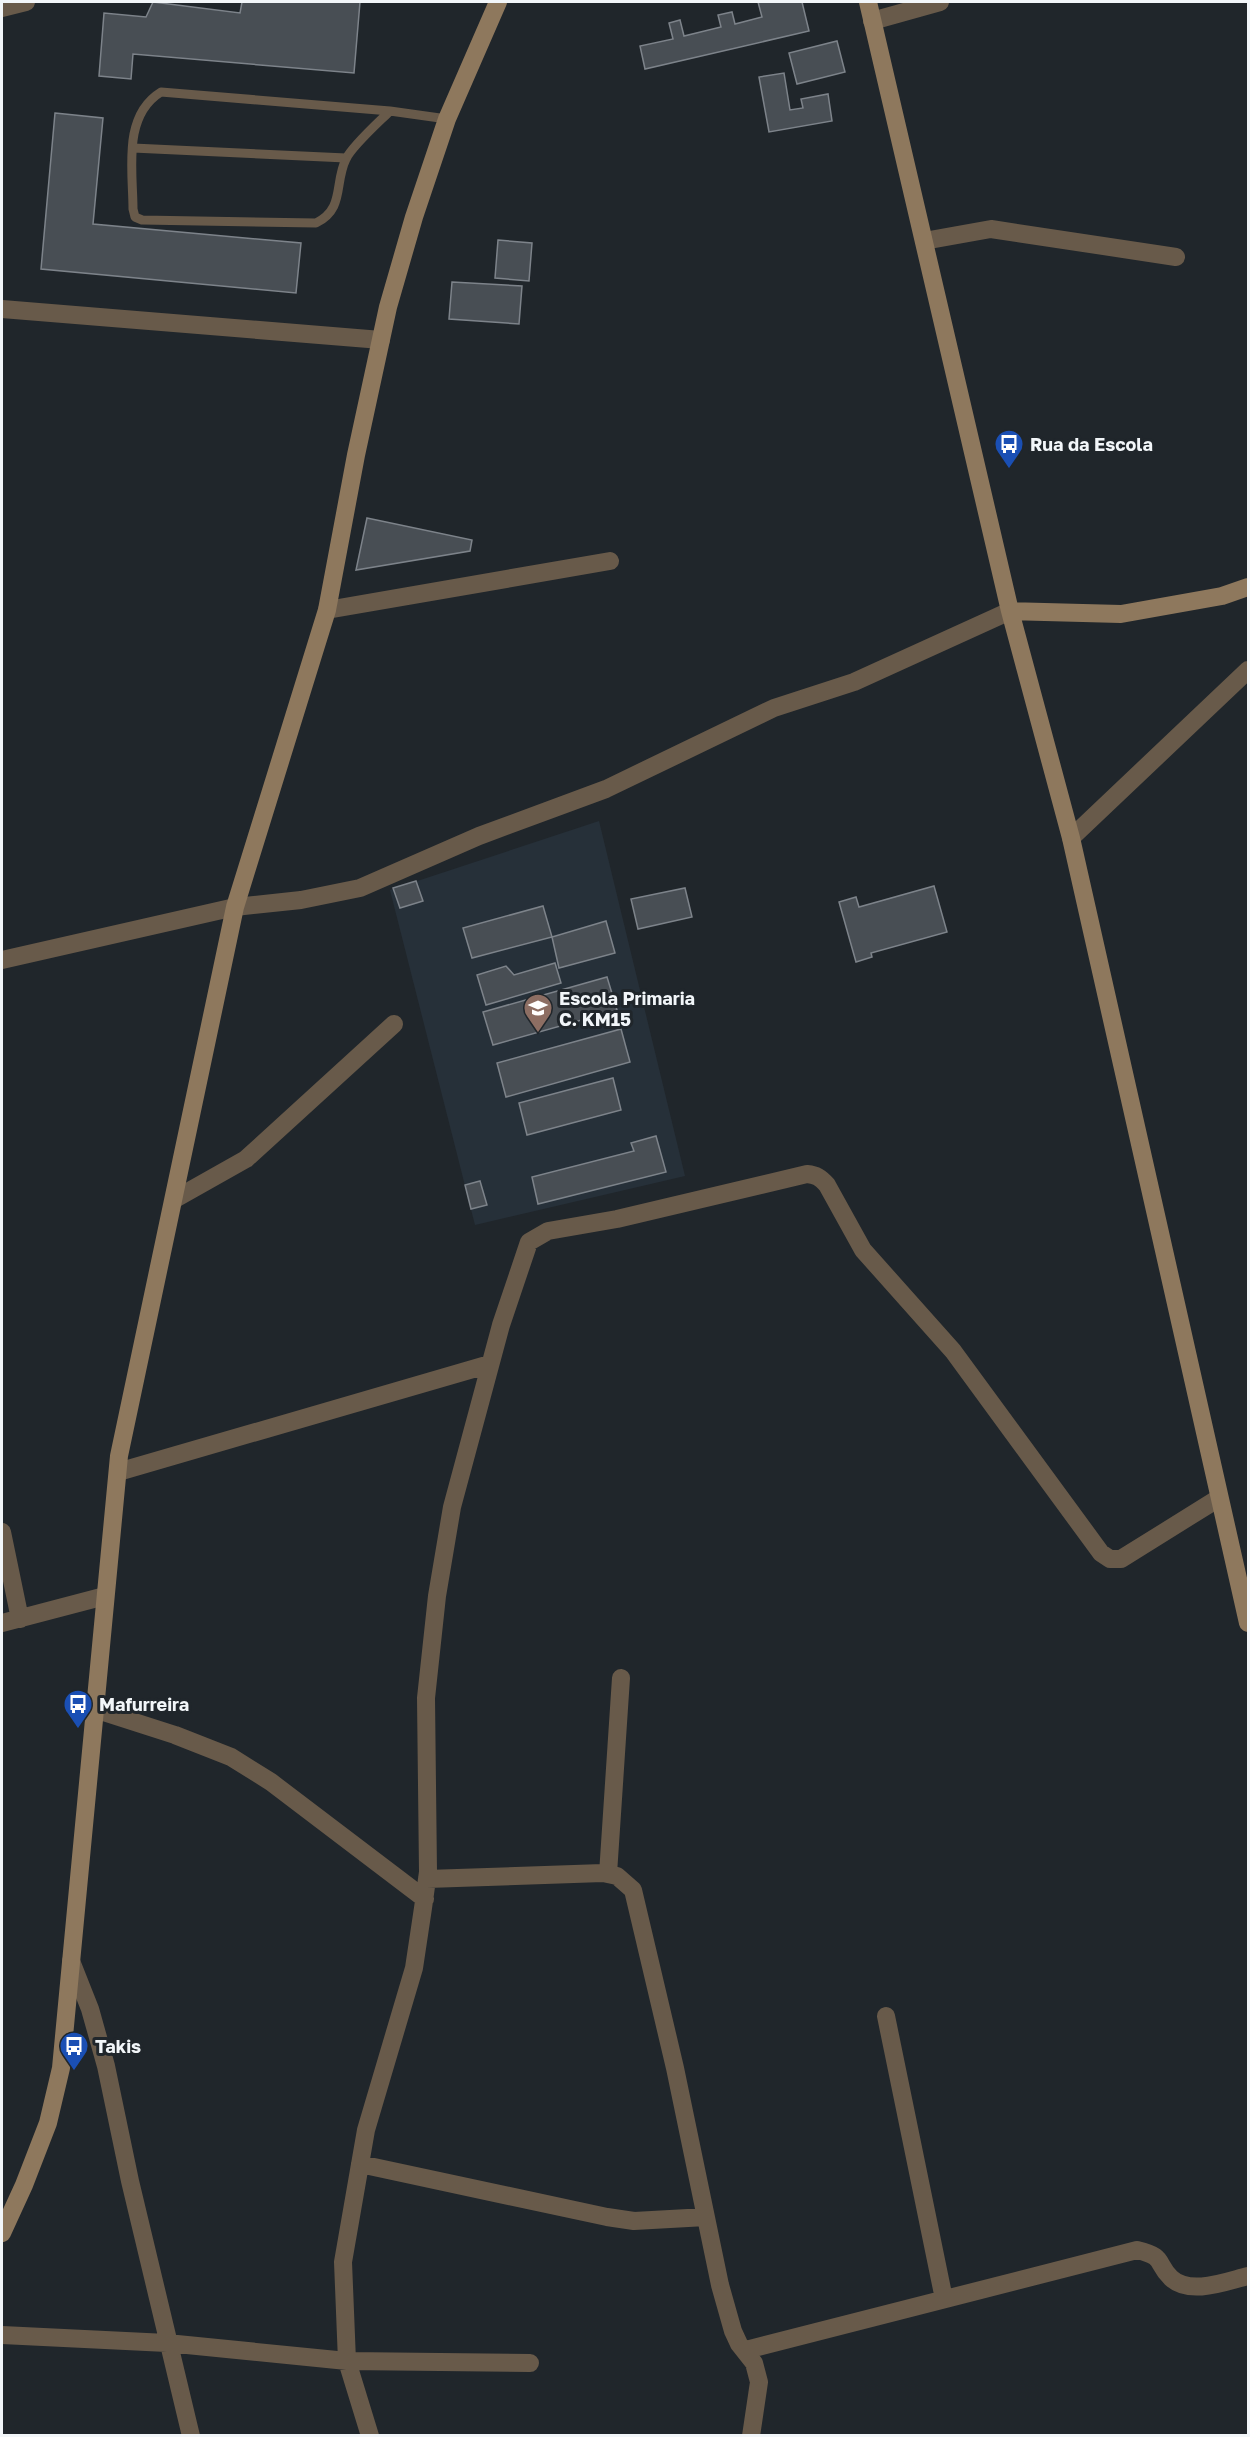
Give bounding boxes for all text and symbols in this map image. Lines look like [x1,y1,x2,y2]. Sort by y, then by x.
bus stop icon: Rua da Escola [993,428,1025,470]
place label: Rua da Escola [1030,433,1153,455]
place label: Escola Primaria C. KM15 [559,987,695,1030]
school or university icon: Escola Primaria C. KM15 [522,992,554,1034]
bus stop icon: Mafurreira [62,1688,94,1730]
place label: Mafurreira [99,1693,189,1715]
bus stop icon: Takis [58,2030,90,2072]
place label: Takis [95,2035,141,2057]

